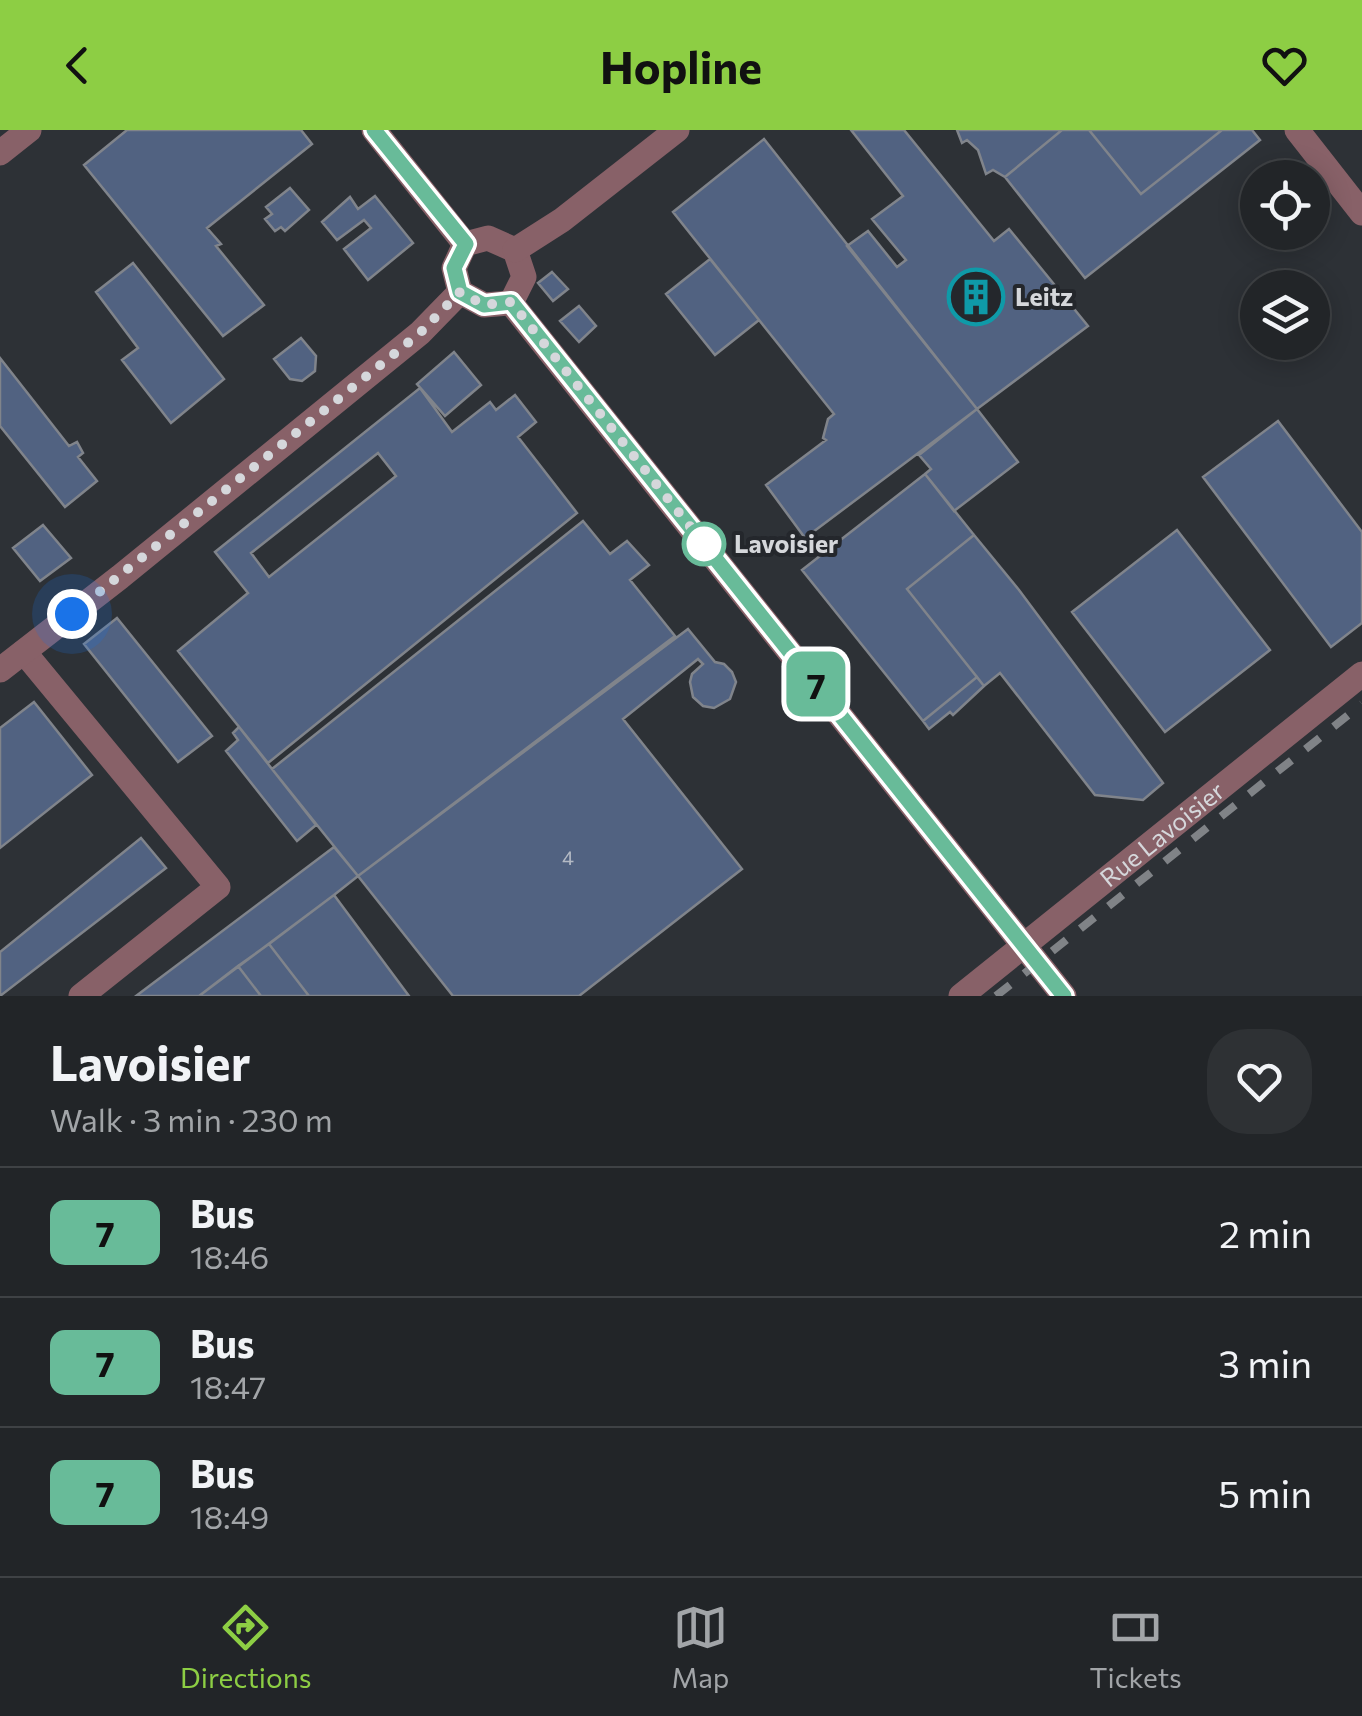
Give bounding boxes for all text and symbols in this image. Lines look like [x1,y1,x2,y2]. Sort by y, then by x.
icon: back [50,38,105,93]
text: Hopline [600,38,762,93]
icon: heart [1257,38,1312,93]
map controls [1240,160,1330,360]
button: locate [1240,160,1330,250]
building icon: Leitz [946,267,1006,327]
button: layers [1240,270,1330,360]
place label: Leitz [1015,281,1073,311]
marker: Lavoisier [683,523,725,565]
place label: Lavoisier [734,528,838,558]
your location [47,589,97,639]
line badge: 7 [784,652,848,716]
text: 7 [806,663,826,706]
street label: Rue Lavoisier [1093,775,1230,893]
house number: 4 [562,845,574,869]
button: heart [1207,1029,1312,1134]
text: Lavoisier [50,1032,250,1091]
text: Walk · 3 min · 230 m [50,1099,333,1139]
text: Bus [190,1189,255,1236]
text: 2 min [1219,1209,1312,1256]
text: 7 [95,1211,115,1254]
text: 18:46 [190,1236,269,1276]
text: Bus [190,1319,255,1366]
text: 3 min [1218,1339,1312,1386]
text: 7 [95,1341,115,1384]
text: 18:47 [190,1366,266,1406]
text: Bus [190,1449,255,1496]
text: 5 min [1218,1469,1312,1516]
text: 7 [95,1471,115,1514]
text: 18:49 [190,1496,269,1536]
tab: Directions [180,1600,311,1694]
tab: Map [672,1600,729,1694]
tab: Tickets [1090,1600,1182,1694]

